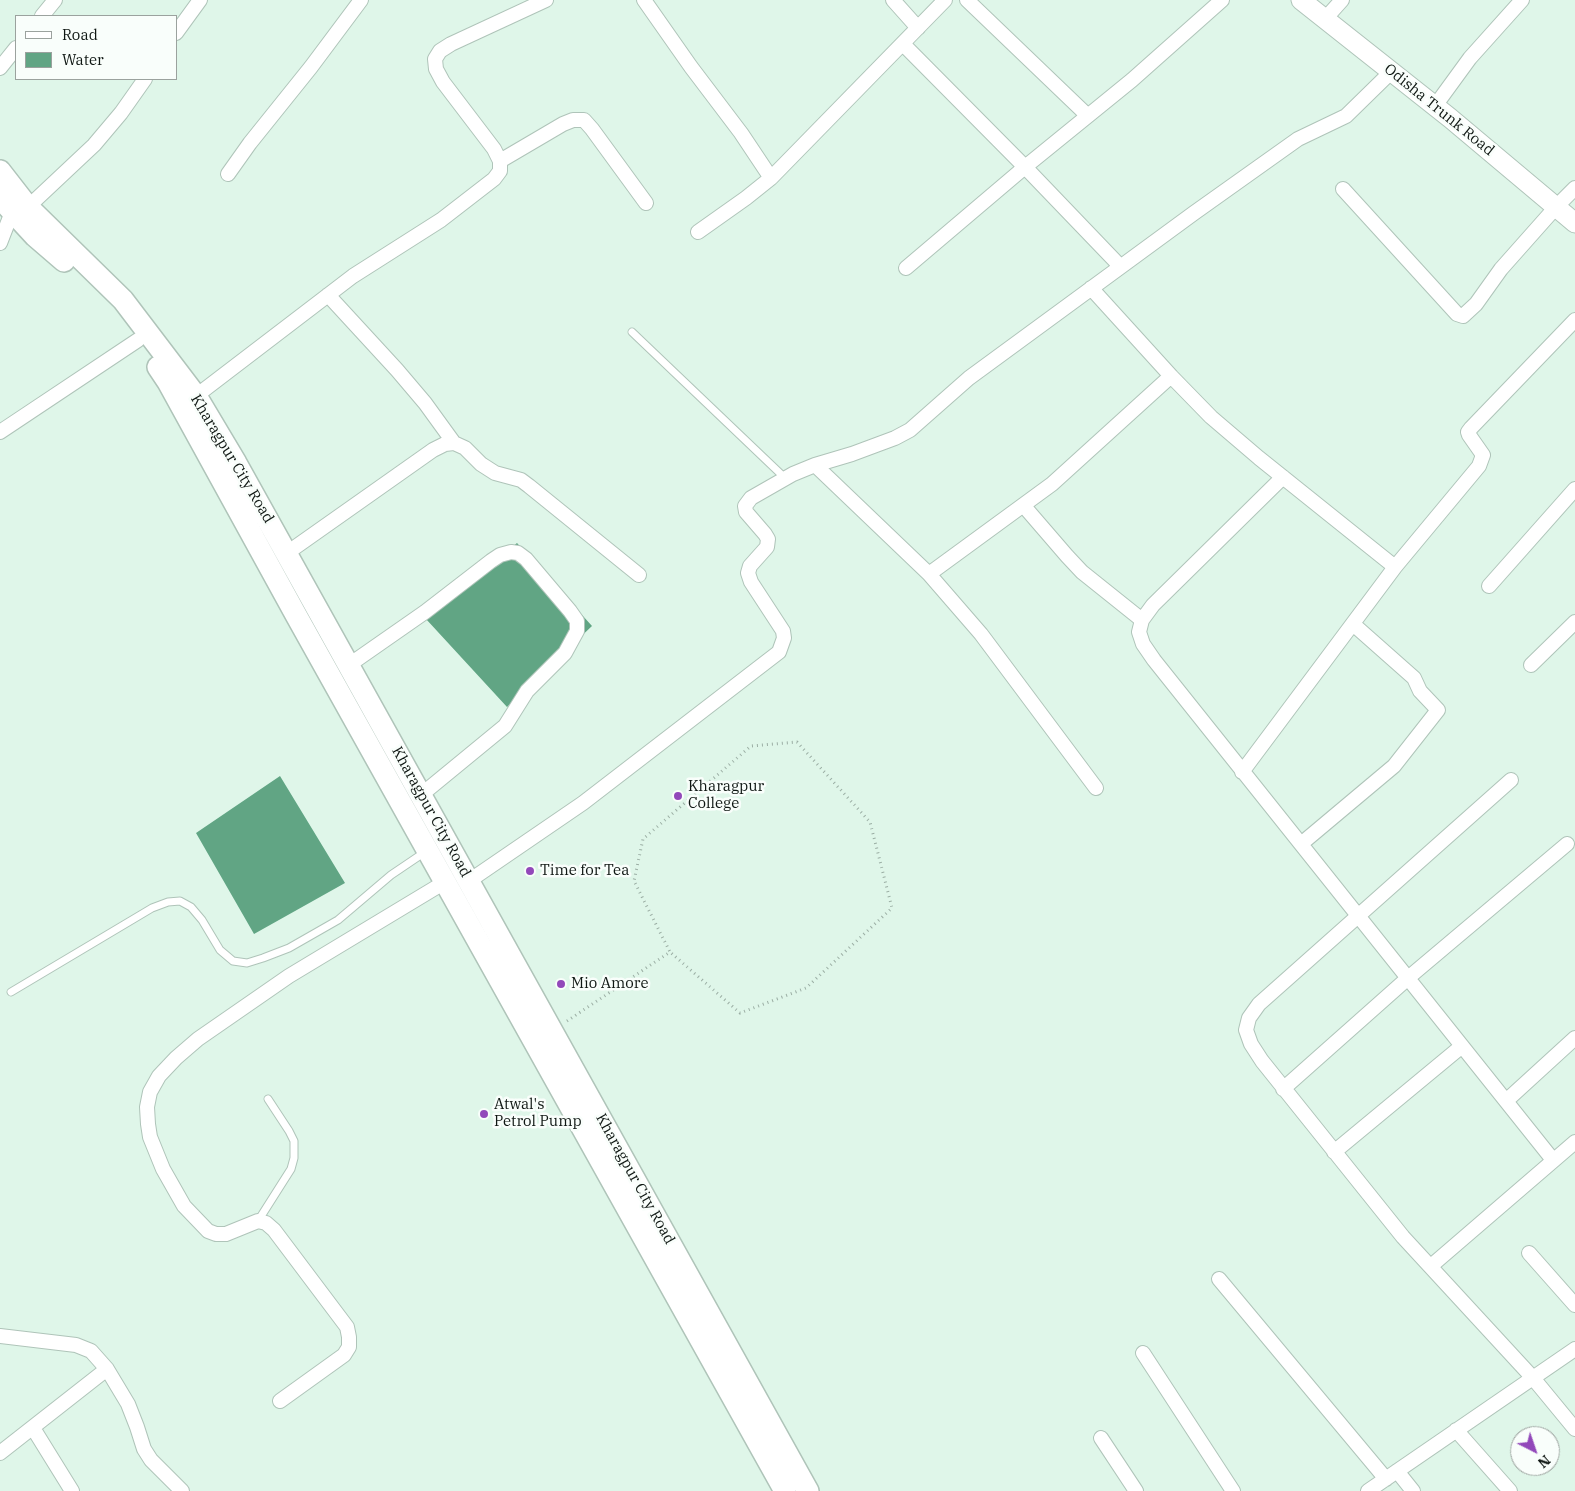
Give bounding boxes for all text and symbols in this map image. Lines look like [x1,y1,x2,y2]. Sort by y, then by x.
legend [15,15,178,80]
text: Road [62,25,98,44]
text: Water [62,50,104,69]
street label: Odisha Trunk Road [1380,60,1498,160]
street label: Kharagpur City Road [187,391,277,527]
street label: Kharagpur City Road [388,743,474,881]
place label: Kharagpur College [688,778,764,813]
marker: Kharagpur College [672,790,684,802]
place label: Time for Tea [540,862,629,880]
marker: Time for Tea [524,865,536,877]
place label: Mio Amore [571,975,648,993]
marker: Mio Amore [555,978,567,990]
place label: Atwal's Petrol Pump [494,1096,582,1131]
marker: Atwal's Petrol Pump [478,1108,490,1120]
street label: Kharagpur City Road [592,1110,678,1248]
north arrow [1510,1426,1560,1476]
text: N [1534,1451,1554,1472]

